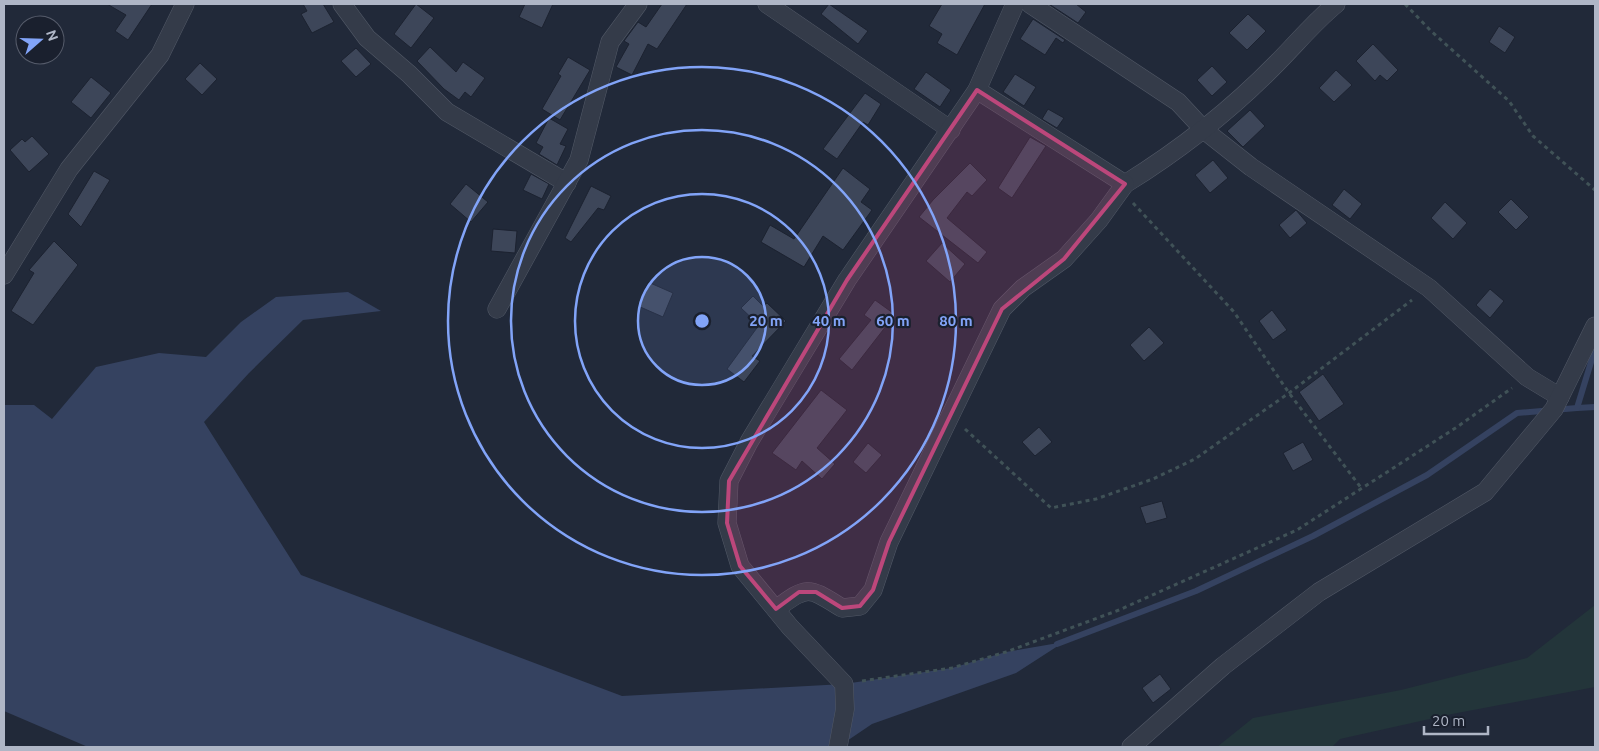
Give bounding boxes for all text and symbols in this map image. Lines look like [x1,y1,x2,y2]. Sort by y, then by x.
north arrow [15,15,65,65]
text: N [43,28,62,43]
centre of rings [693,312,711,330]
text: 20 m [749,312,783,329]
text: 40 m [812,312,846,329]
text: 60 m [876,312,910,329]
text: 80 m [939,312,973,329]
scale bar [1424,704,1488,736]
text: 20 m [1432,712,1465,729]

